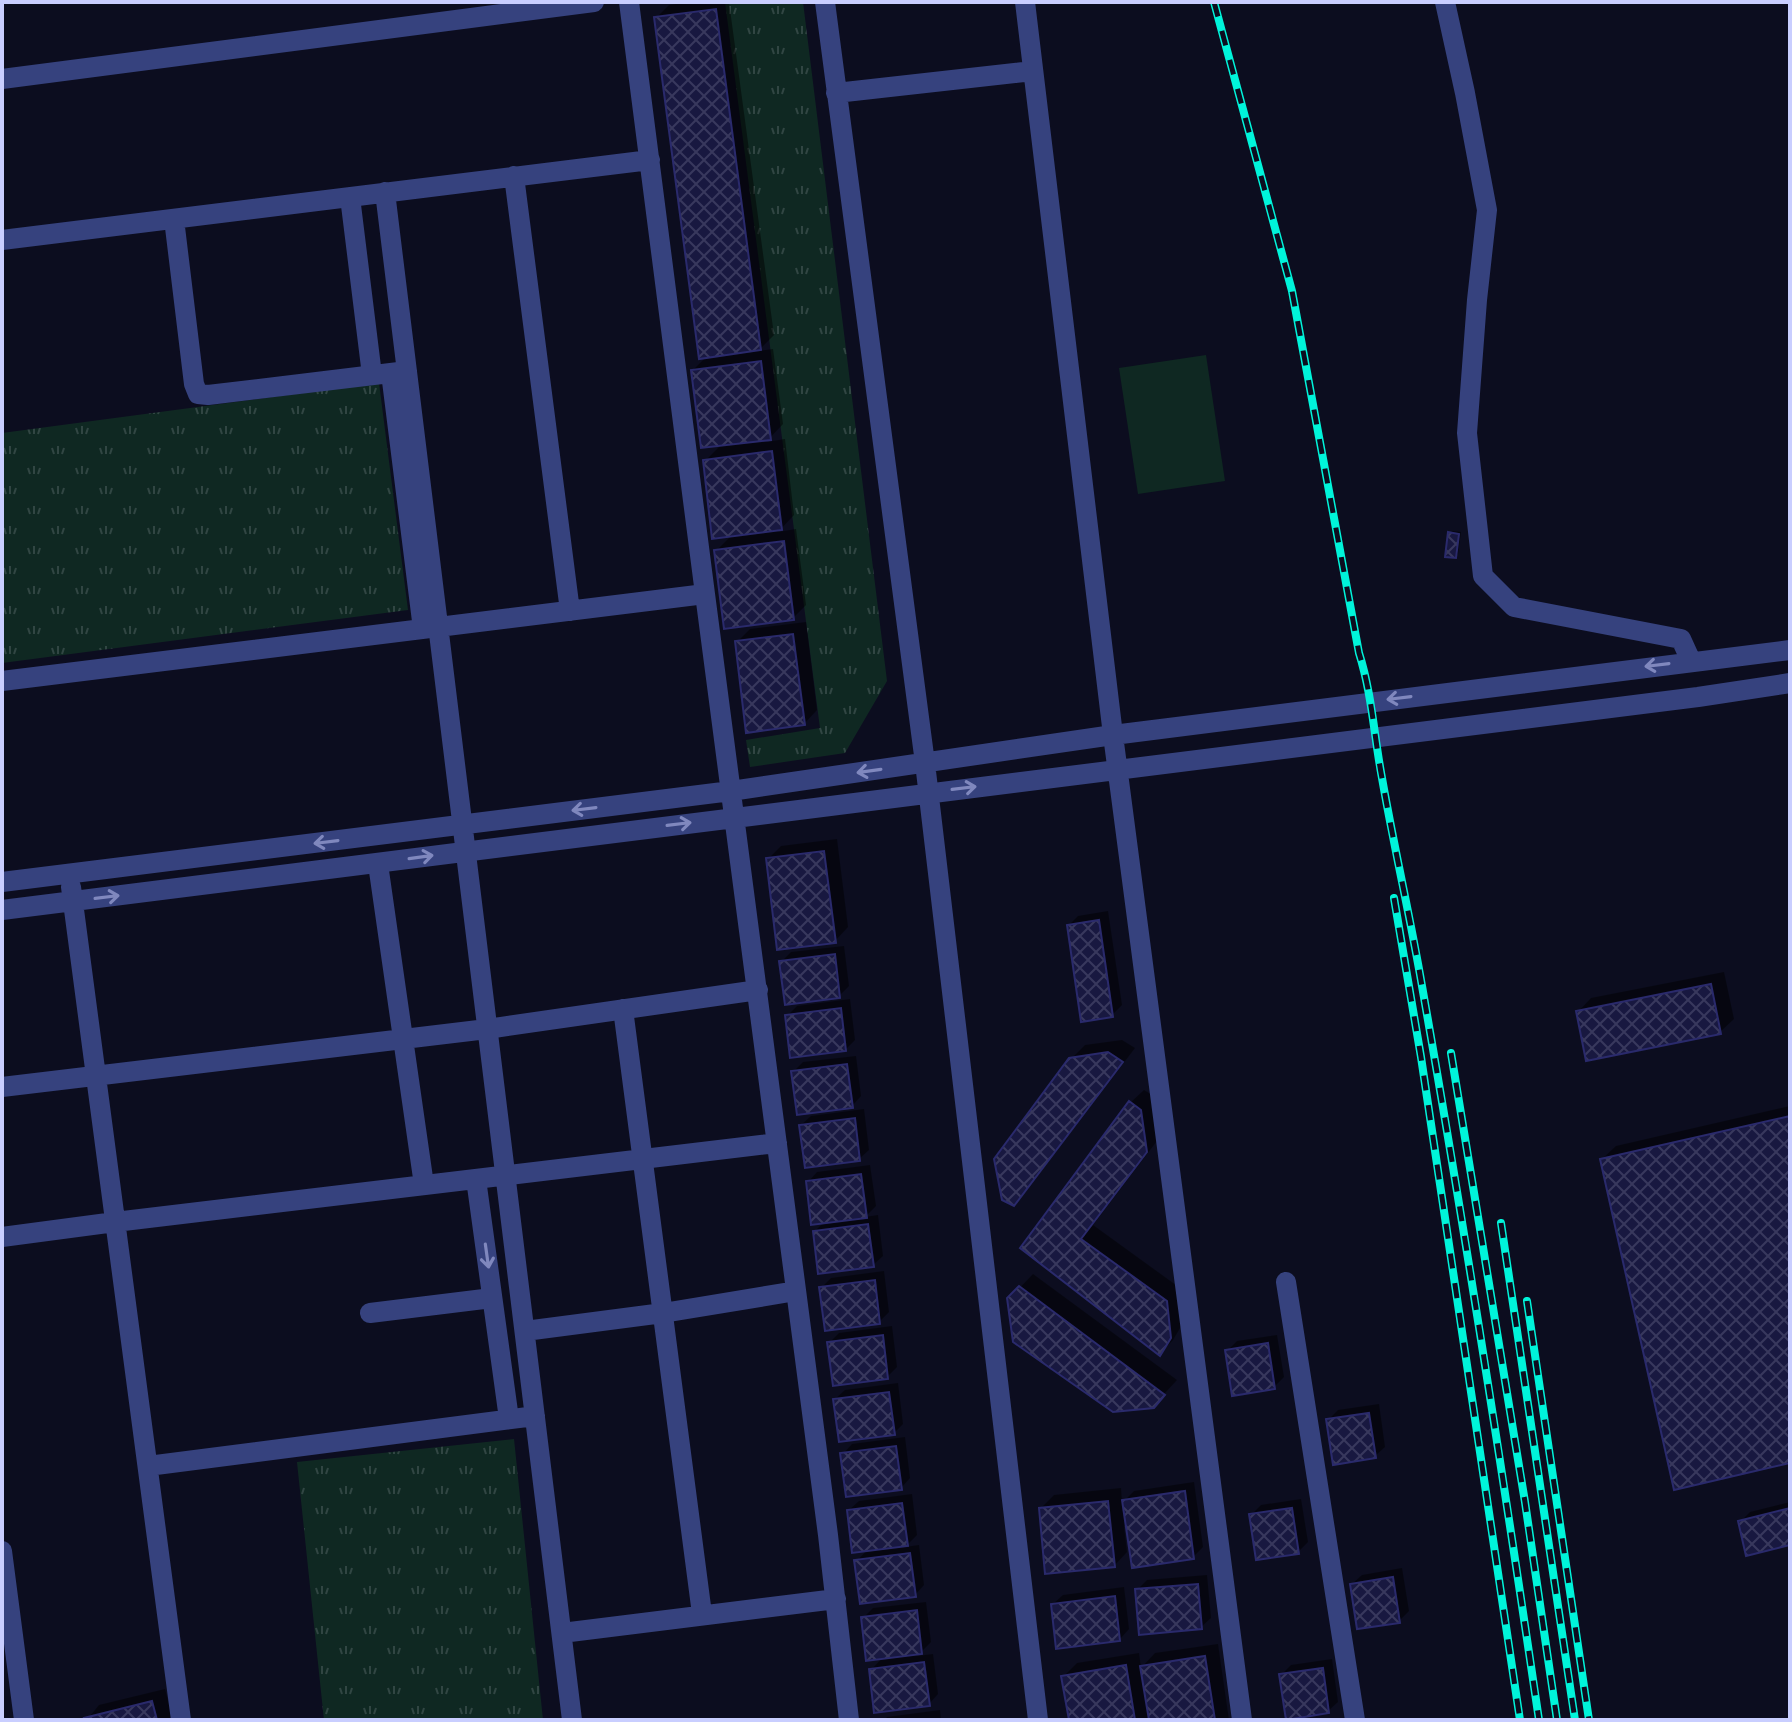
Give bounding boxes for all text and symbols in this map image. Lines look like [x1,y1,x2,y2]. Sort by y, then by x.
one-way arrow [1645,658,1670,673]
one-way arrow [1387,691,1412,706]
one-way arrow [857,764,883,779]
one-way arrow [950,781,977,796]
one-way arrow [571,802,598,817]
one-way arrow [665,817,692,832]
one-way arrow [314,835,339,850]
one-way arrow [408,849,433,864]
one-way arrow [93,889,120,904]
one-way arrow [480,1243,495,1268]

